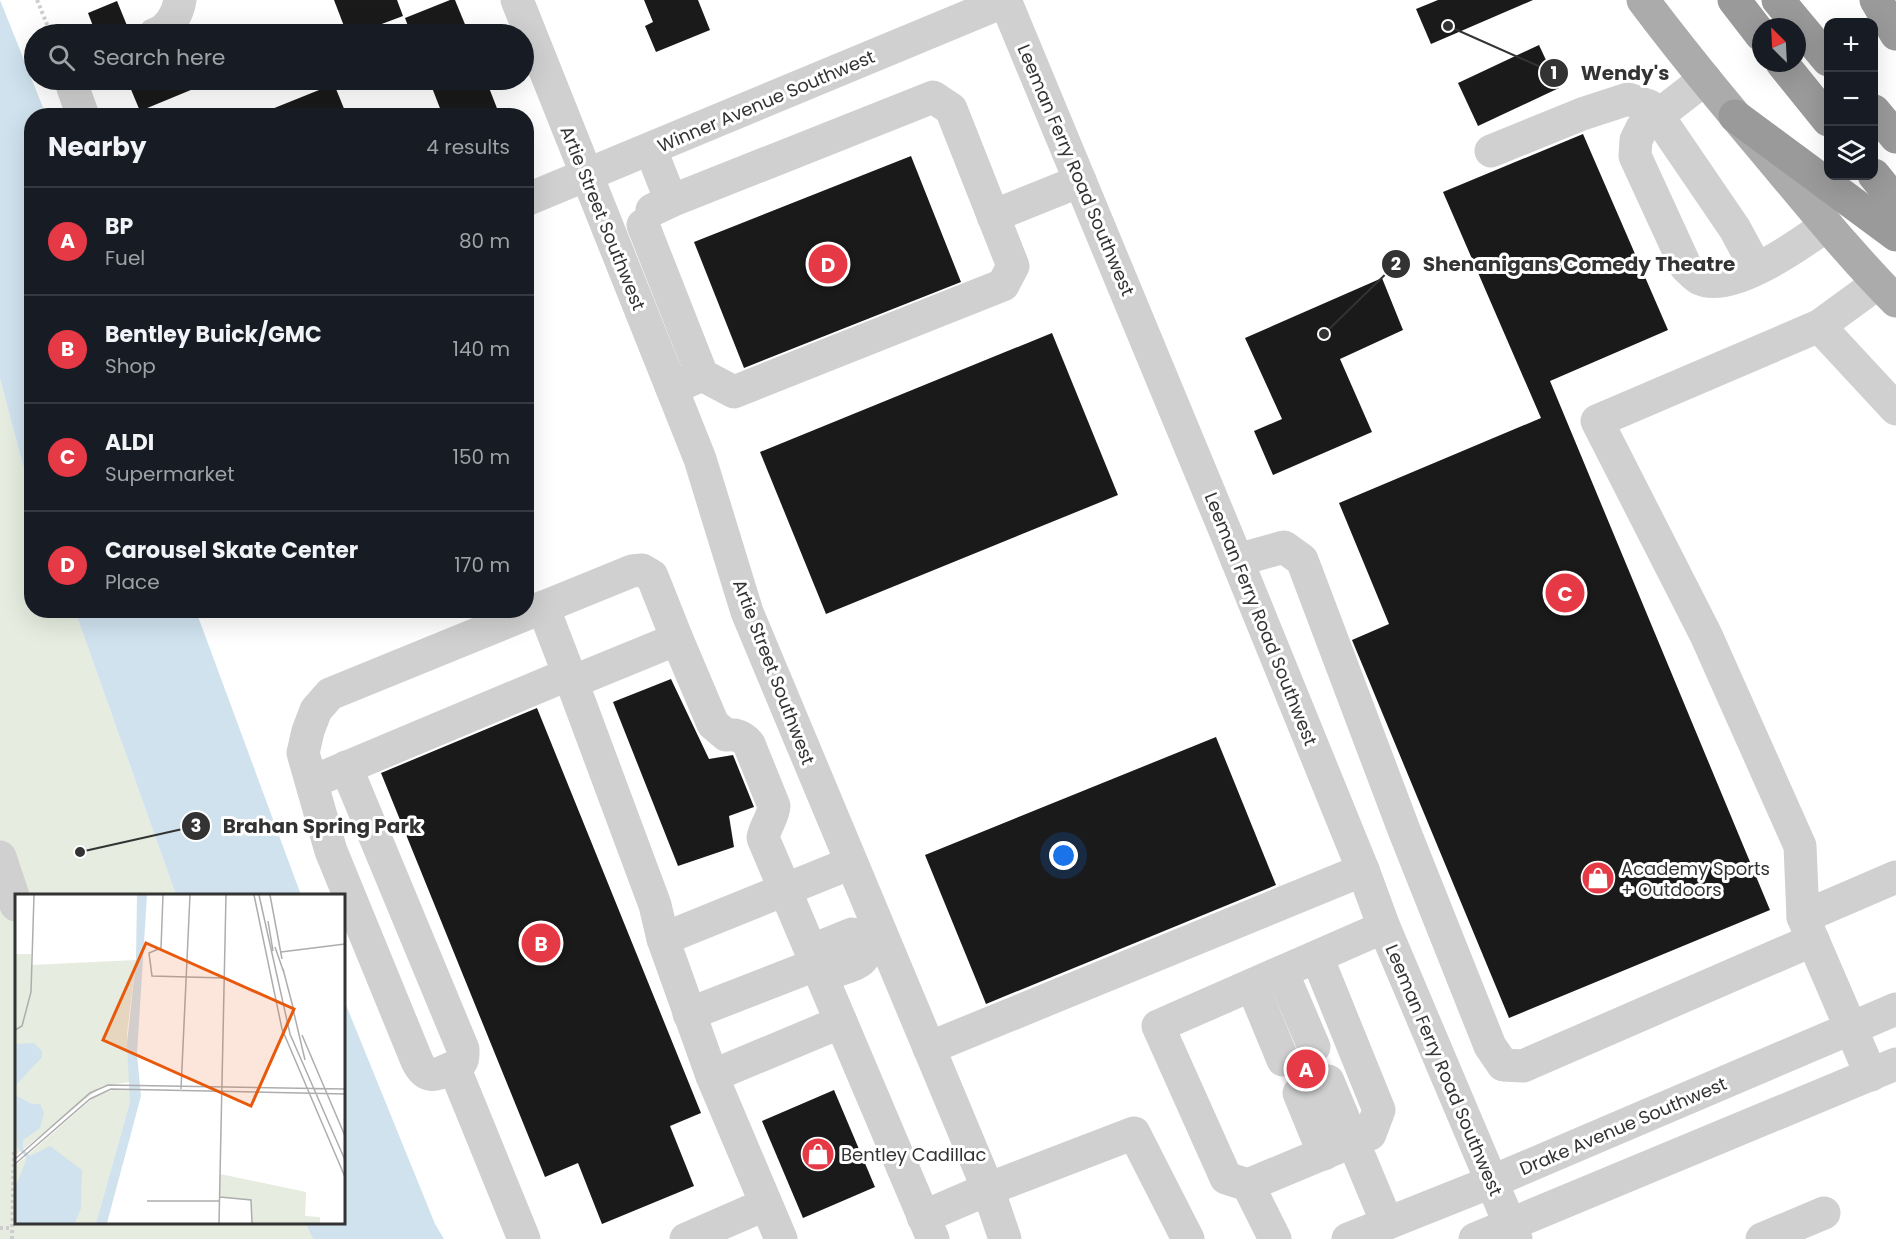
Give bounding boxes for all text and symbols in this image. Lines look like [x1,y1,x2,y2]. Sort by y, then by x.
north arrow [1752,18,1806,72]
map controls [1824,18,1878,180]
button: + [1824,18,1878,72]
search box [24,24,534,90]
street label: Leeman Ferry Road Southwest [1012,40,1140,300]
icon: search [45,41,78,74]
text: Search here [93,42,226,73]
street label: Winner Avenue Southwest [654,44,878,158]
callout: Wendy's [1539,54,1682,92]
text: Wendy's [1581,59,1669,87]
text: 1 [1551,60,1557,85]
button: − [1824,72,1878,126]
street label: Artie Street Southwest [555,122,651,314]
button: layers [1824,126,1878,180]
text: Nearby [48,129,146,165]
text: 4 results [426,133,510,161]
text: BP [105,211,133,242]
text: A [60,227,75,255]
text: 80 m [459,227,510,255]
pin: D [808,242,848,286]
text: Fuel [105,244,145,272]
callout: Shenanigans Comedy Theatre [1381,245,1748,283]
text: Shenanigans Comedy Theatre [1423,250,1735,278]
text: 2 [1391,251,1401,276]
text: Bentley Buick/GMC [105,319,322,350]
text: B [61,335,74,363]
text: 140 m [453,335,510,363]
text: Shop [105,352,156,380]
text: ALDI [105,427,154,458]
text: C [60,443,75,471]
text: 150 m [453,443,510,471]
text: Supermarket [105,460,234,488]
street label: Leeman Ferry Road Southwest [1199,489,1323,749]
text: Carousel Skate Center [105,535,358,566]
text: D [60,551,75,579]
text: 170 m [454,551,510,579]
text: Place [105,568,160,596]
pin: C [1546,570,1584,616]
street label: Artie Street Southwest [727,576,821,768]
callout: Brahan Spring Park [181,807,434,845]
text: Brahan Spring Park [223,812,422,840]
text: 3 [191,813,201,838]
your location [1049,841,1078,870]
place label: Academy Sports + Outdoors [1621,856,1770,902]
shop icon: Academy Sports + Outdoors [1580,860,1616,896]
inset map [15,894,345,1224]
pin: B [522,920,560,966]
street label: Leeman Ferry Road Southwest [1380,940,1508,1200]
pin: A [1286,1046,1326,1092]
street label: Drake Avenue Southwest [1516,1071,1730,1181]
shop icon: Bentley Cadillac [800,1136,836,1172]
place label: Bentley Cadillac [841,1142,986,1167]

